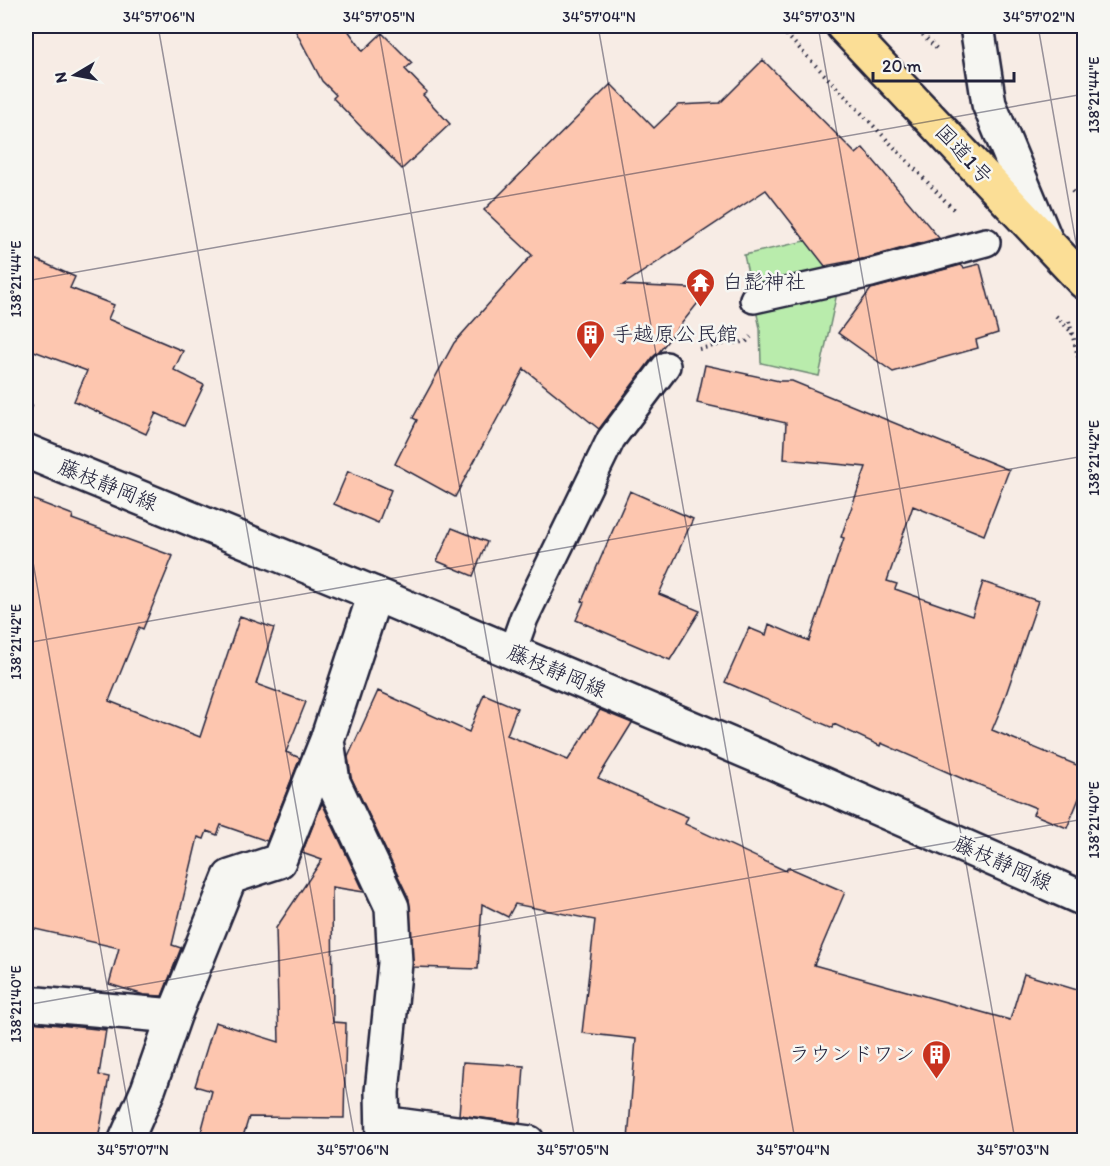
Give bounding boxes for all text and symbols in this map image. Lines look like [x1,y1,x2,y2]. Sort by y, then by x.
text: 34°57'06"N [123,8,195,26]
text: 34°57'05"N [343,8,415,26]
text: 34°57'04"N [562,8,636,26]
text: 34°57'03"N [783,8,855,26]
text: 34°57'02"N [1003,8,1075,26]
north arrow [45,45,105,105]
scale bar [873,45,1014,83]
text: 20 m [882,55,922,77]
text: 138°21'44"E [1085,56,1103,134]
text: N [50,71,71,84]
street label: 国道1号 [930,119,998,189]
text: 138°21'44"E [7,240,25,318]
temple icon: 白髭神社 [685,266,717,308]
place label: 白髭神社 [722,269,806,294]
building icon: 手越原公民館 [575,318,607,360]
place label: 手越原公民館 [612,321,738,346]
text: 138°21'42"E [1085,420,1103,496]
street label: 藤枝静岡線 [55,453,162,516]
text: 138°21'42"E [7,604,25,680]
street label: 藤枝静岡線 [504,639,610,703]
text: 138°21'40"E [1085,781,1103,859]
street label: 藤枝静岡線 [950,830,1056,895]
text: 138°21'40"E [7,965,25,1043]
building icon: ラウンドワン [920,1038,952,1080]
place label: ラウンドワン [789,1041,915,1066]
text: 34°57'07"N [97,1141,169,1159]
text: 34°57'06"N [317,1141,389,1159]
text: 34°57'05"N [537,1141,609,1159]
text: 34°57'04"N [756,1141,830,1159]
text: 34°57'03"N [977,1141,1049,1159]

